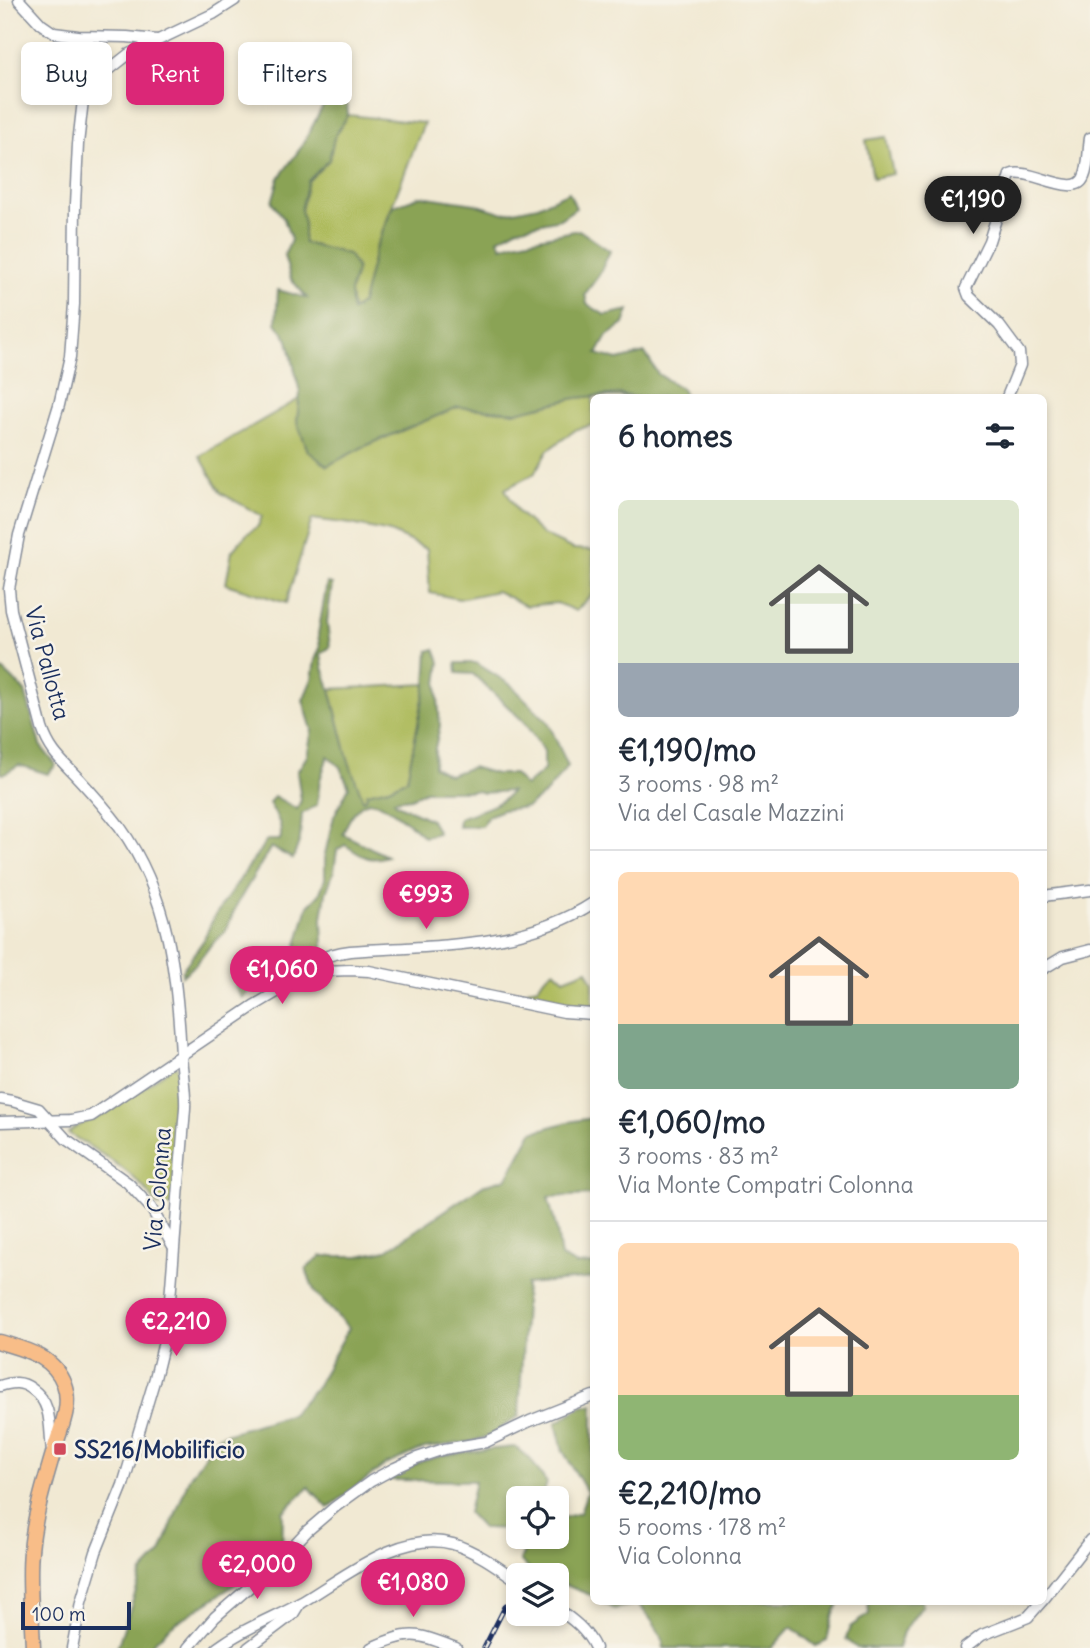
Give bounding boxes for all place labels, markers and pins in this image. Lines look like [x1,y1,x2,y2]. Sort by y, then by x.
pin: €1,190 [916,176,1030,236]
pin: €993 [385,872,467,931]
pin: €1,060 [225,946,339,1006]
pin: €2,210 [119,1298,233,1358]
place label: SS216/Mobilificio [74,1435,245,1464]
marker: SS216/Mobilificio [52,1441,68,1457]
pin: €2,000 [200,1542,314,1601]
pin: €1,080 [356,1560,470,1619]

